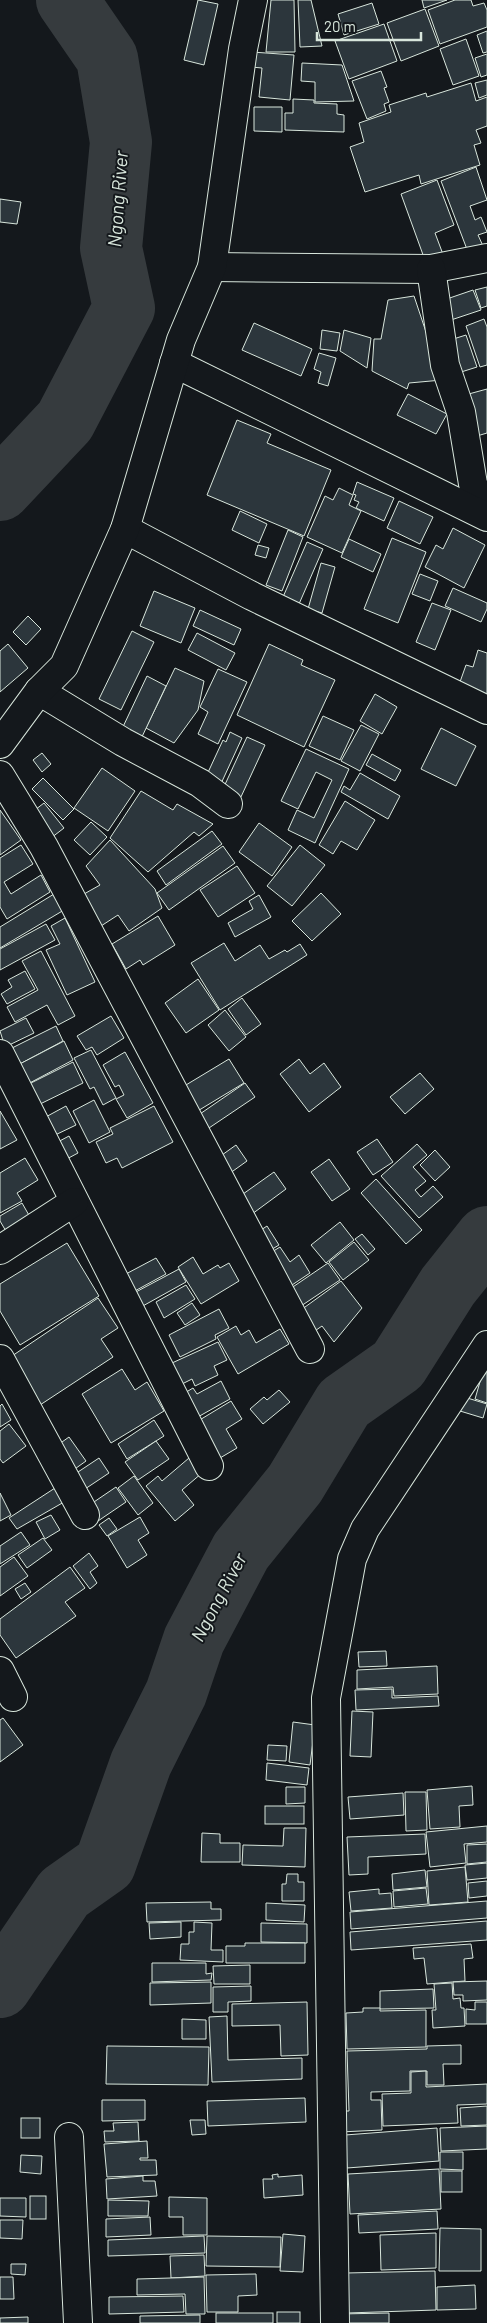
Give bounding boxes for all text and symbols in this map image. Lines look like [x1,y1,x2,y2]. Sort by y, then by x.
scale bar [317,10,421,42]
text: 20 m [324,17,356,35]
water label: Ngong River [102,149,132,248]
water label: Ngong River [185,1548,251,1645]

